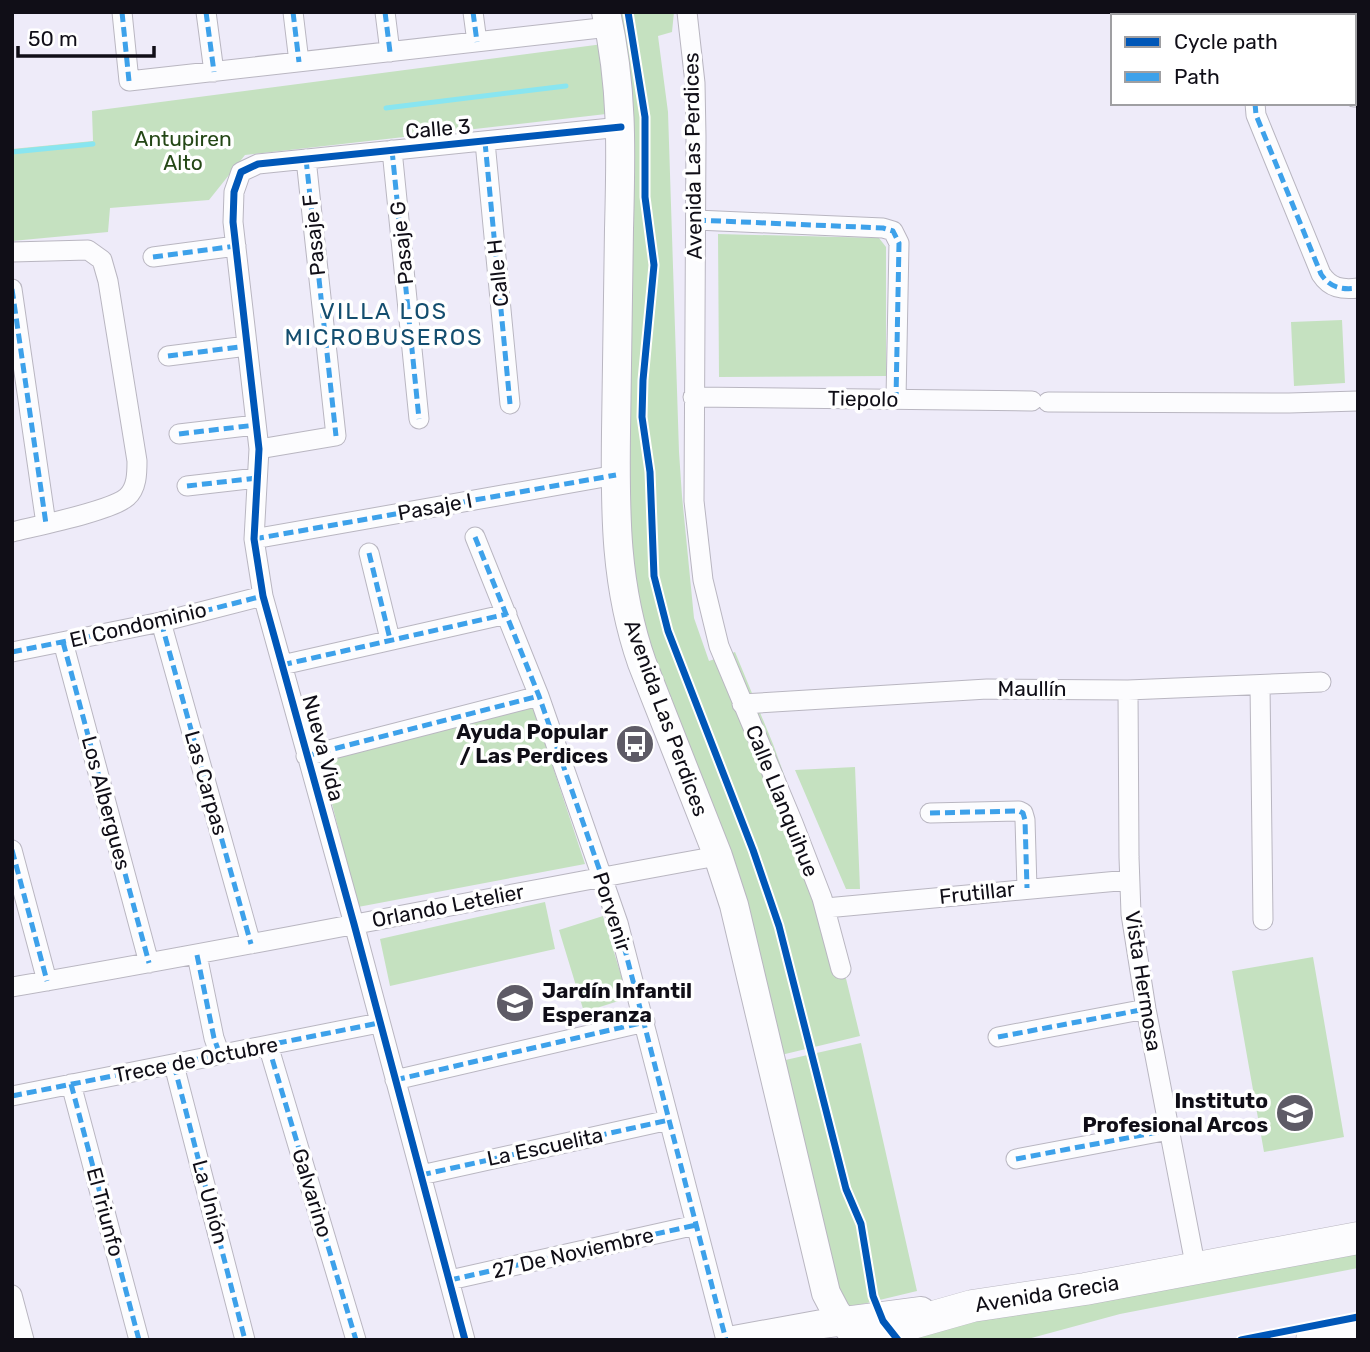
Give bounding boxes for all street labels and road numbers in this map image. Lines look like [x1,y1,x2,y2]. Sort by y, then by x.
street label: Avenida Las Perdices [678,52,707,260]
street label: Calle 3 [404,113,472,144]
street label: Pasaje F [297,193,330,277]
street label: Pasaje G [385,200,418,286]
street label: Calle H [482,238,513,308]
street label: Tiepolo [827,385,899,412]
street label: Pasaje I [396,488,474,525]
street label: El Condominio [67,597,209,652]
street label: Avenida Las Perdices [619,616,714,819]
street label: Maullín [998,676,1066,701]
street label: Nueva Vida [297,692,350,804]
street label: Calle Llanquihue [741,721,824,880]
street label: Las Carpas [180,728,233,838]
street label: Los Albergues [77,733,136,873]
street label: Porvenir [588,869,637,955]
street label: Frutillar [938,876,1016,909]
street label: Orlando Letelier [370,878,526,933]
street label: Vista Hermosa [1120,909,1167,1053]
street label: Trece de Octubre [112,1031,280,1088]
street label: La Escuelita [485,1122,605,1171]
street label: Galvarino [287,1145,338,1240]
street label: La Unión [187,1157,234,1247]
street label: El Triunfo [82,1165,129,1259]
street label: 27 De Noviembre [490,1222,656,1283]
street label: Avenida Grecia [973,1270,1121,1317]

